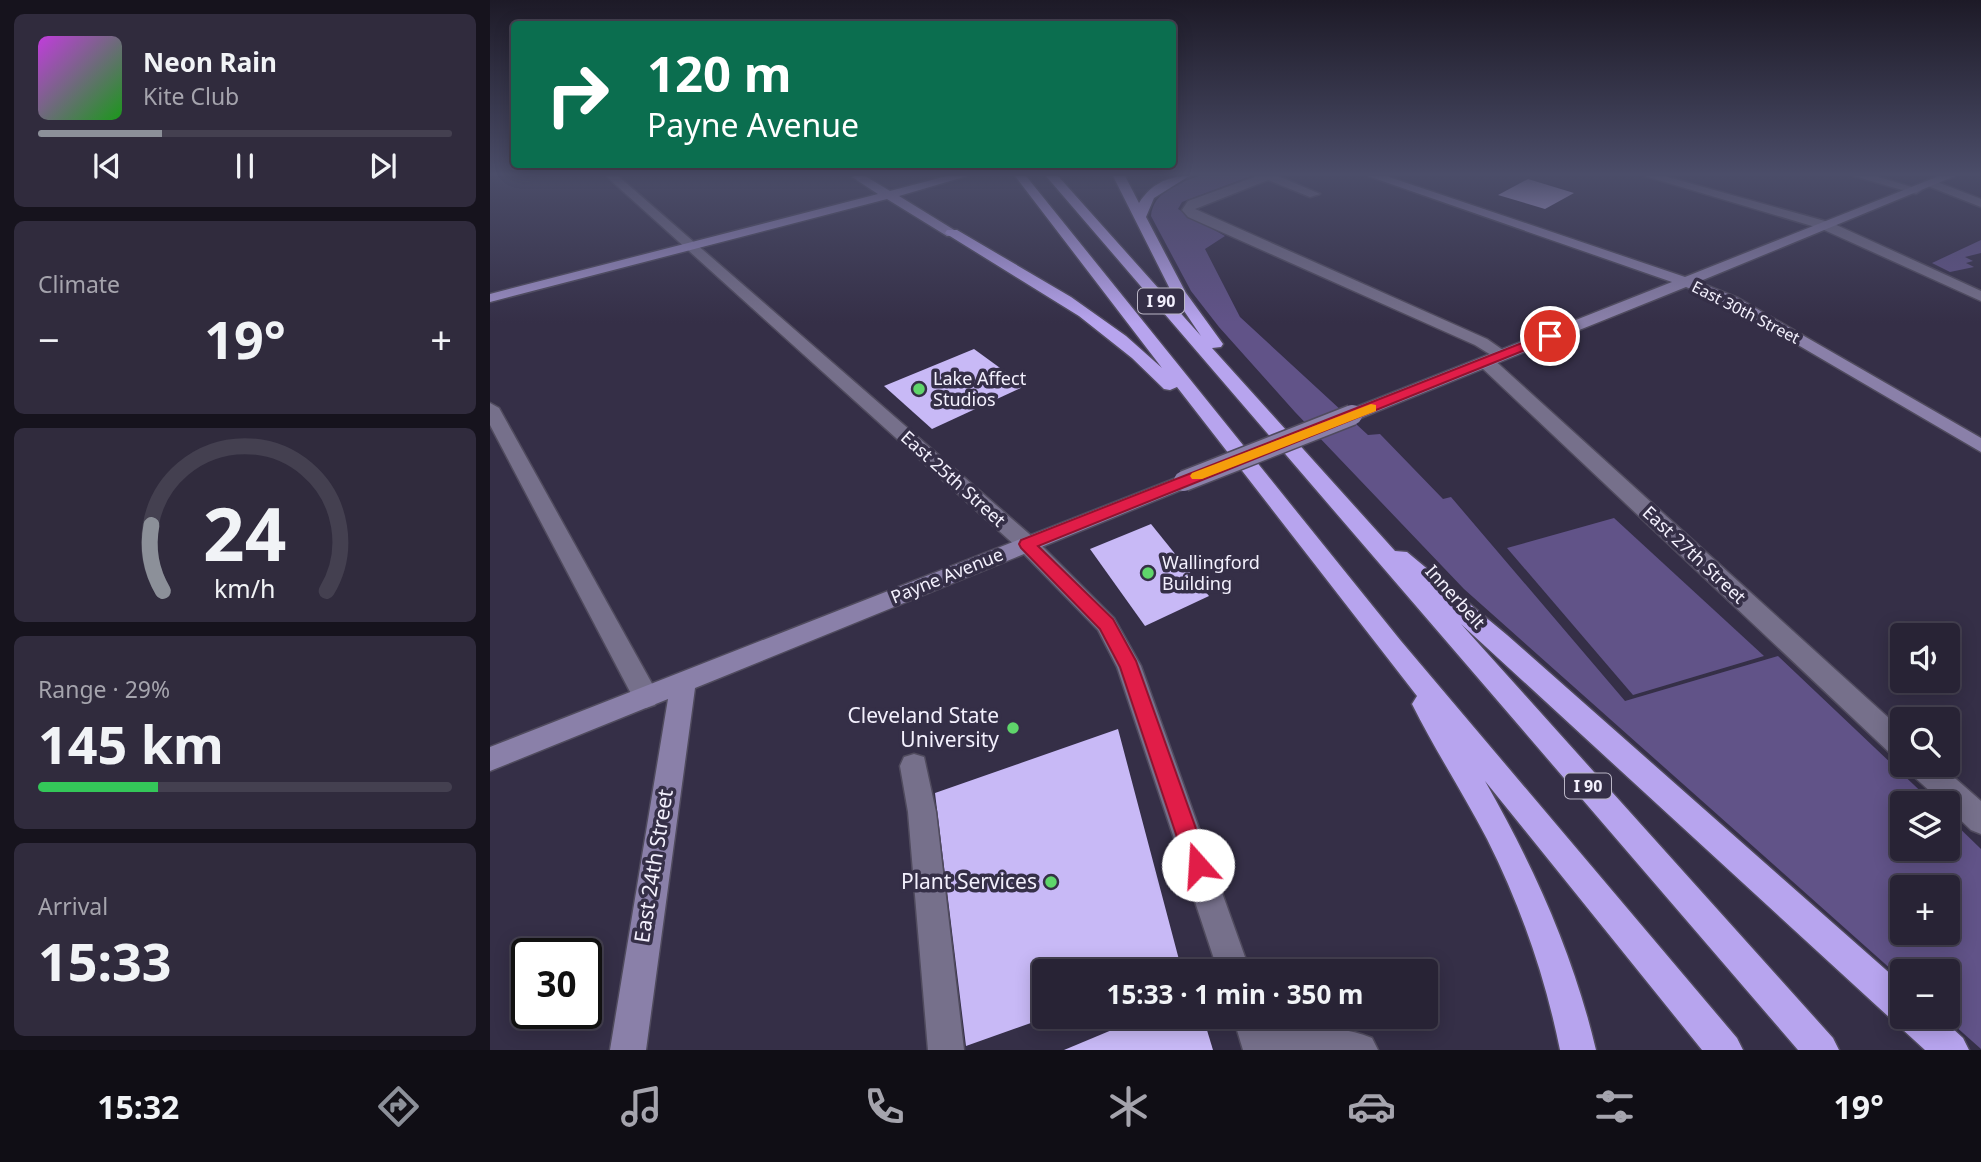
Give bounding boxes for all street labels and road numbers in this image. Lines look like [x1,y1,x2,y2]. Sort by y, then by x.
street label: East 30th Street [1688,275,1804,349]
road number: I 90 [1138,288,1184,314]
street label: East 25th Street [896,425,1012,532]
street label: East 27th Street [1638,500,1752,609]
street label: Payne Avenue [887,542,1006,609]
street label: Innerbelt [1421,559,1491,634]
road number: I 90 [1565,774,1611,799]
street label: East 24th Street [627,787,679,945]

